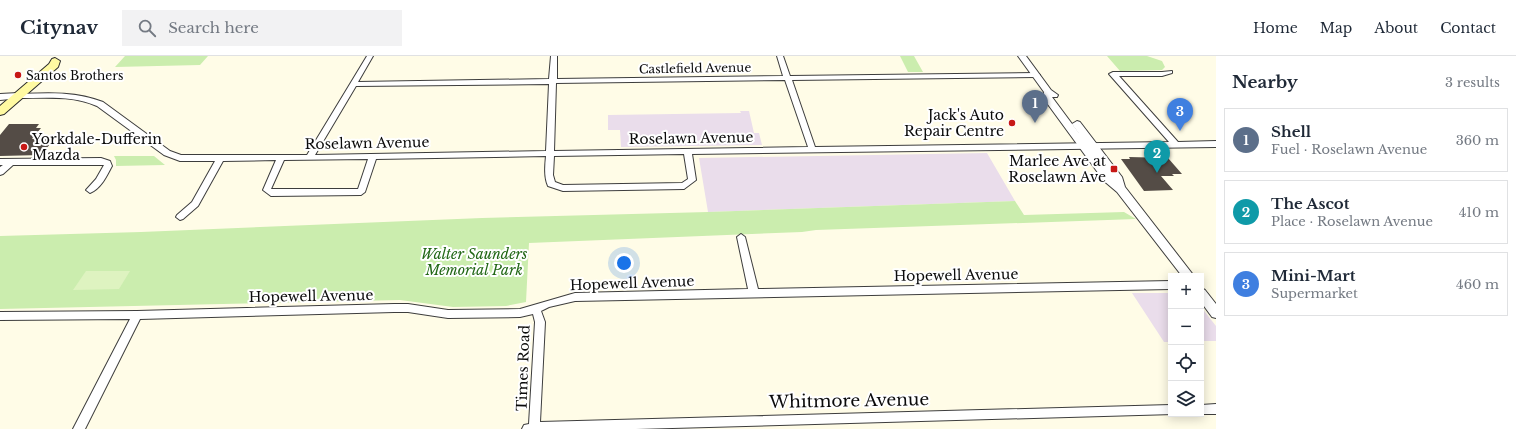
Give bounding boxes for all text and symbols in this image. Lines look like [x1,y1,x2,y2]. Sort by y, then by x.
search box [122,10,402,46]
text: Citynav [20,16,98,39]
icon: search [136,17,158,39]
text: Search here [168,18,259,37]
text: Home [1253,19,1298,37]
text: Map [1320,19,1352,37]
text: About [1374,19,1418,37]
text: Contact [1440,19,1496,37]
street label: Castlefield Avenue [639,60,751,76]
place label: Santos Brothers [26,68,123,83]
marker: Santos Brothers [13,70,23,80]
text: Nearby [1232,72,1298,93]
text: 3 results [1445,74,1500,91]
pin: 1 [1022,90,1048,123]
pin: 3 [1167,98,1193,131]
place label: Jack's Auto Repair Centre [904,106,1004,140]
marker: Jack's Auto Repair Centre [1007,118,1017,128]
text: Shell [1271,122,1311,141]
street label: Roselawn Avenue [628,128,754,148]
place label: Yorkdale-Dufferin Mazda [31,130,162,164]
text: 1 [1243,132,1249,149]
text: 360 m [1456,132,1499,149]
street label: Roselawn Avenue [304,133,430,153]
pin: 2 [1144,140,1170,173]
text: Fuel · Roselawn Avenue [1271,141,1427,158]
marker: Yorkdale-Dufferin Mazda [19,142,29,152]
place label: Marlee Ave at Roselawn Ave [1008,152,1107,186]
marker: Marlee Ave at Roselawn Ave [1109,164,1119,174]
text: The Ascot [1271,194,1350,213]
text: 2 [1242,204,1250,221]
text: 410 m [1459,204,1499,221]
text: Place · Roselawn Avenue [1271,213,1433,230]
park label: Walter Saunders Memorial Park [421,245,527,279]
your location [614,253,634,273]
street label: Hopewell Avenue [894,265,1018,285]
text: Mini-Mart [1271,266,1356,285]
street label: Hopewell Avenue [569,272,695,294]
map controls [1168,273,1204,417]
button: + [1168,273,1204,309]
text: 3 [1242,276,1250,293]
text: 460 m [1456,276,1499,293]
text: Supermarket [1271,285,1358,302]
street label: Hopewell Avenue [249,286,373,306]
button: − [1168,309,1204,345]
street label: Times Road [513,324,534,411]
button: locate [1168,345,1204,381]
button: layers [1168,381,1204,417]
street label: Whitmore Avenue [768,389,929,413]

